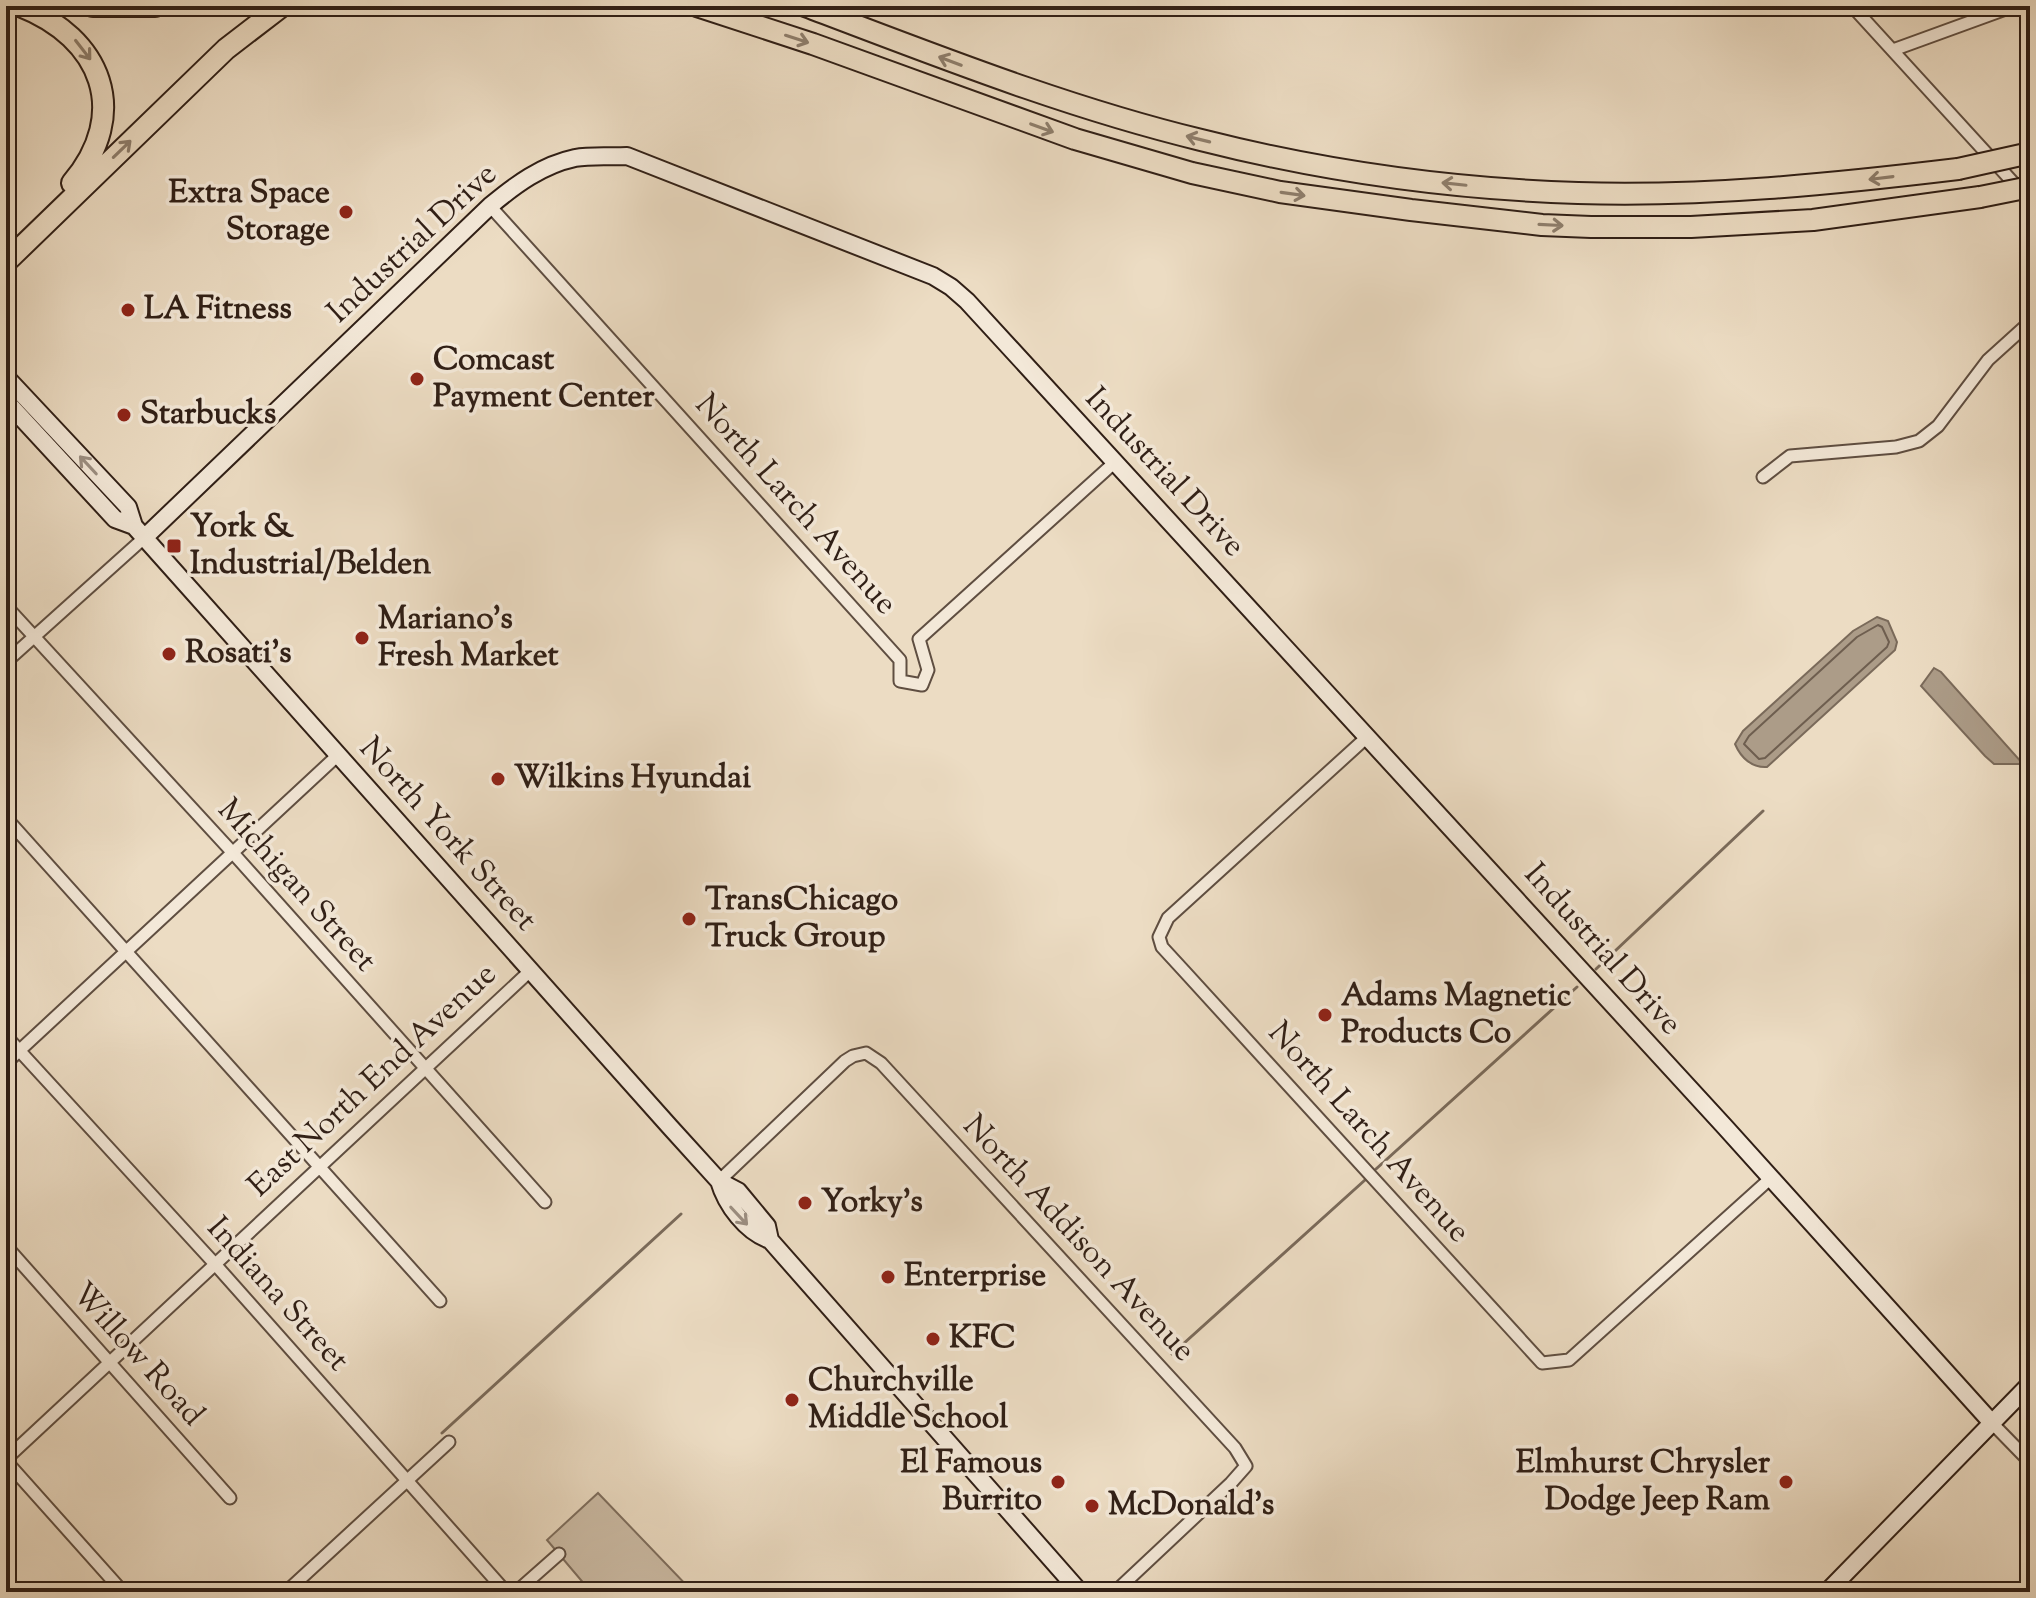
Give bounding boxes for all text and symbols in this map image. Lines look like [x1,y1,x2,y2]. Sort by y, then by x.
one-way arrow [785,32,810,47]
one-way arrow [74,39,91,60]
one-way arrow [938,53,963,67]
one-way arrow [1029,121,1054,136]
one-way arrow [1186,131,1211,146]
one-way arrow [112,140,131,159]
street label: Industrial Drive [318,153,508,335]
place label: Extra Space Storage [168,171,330,254]
one-way arrow [1868,171,1895,186]
one-way arrow [1441,176,1468,191]
one-way arrow [1280,187,1305,202]
marker: Extra Space Storage [337,203,355,221]
one-way arrow [1537,218,1564,233]
place label: LA Fitness [144,287,292,333]
marker: LA Fitness [119,301,137,319]
place label: Comcast Payment Center [433,338,656,421]
marker: Comcast Payment Center [408,370,426,388]
street label: Industrial Drive [1073,378,1255,568]
street label: North Larch Avenue [683,384,907,626]
place label: Starbucks [140,392,276,438]
marker: Starbucks [115,406,133,424]
one-way arrow [80,455,98,475]
place label: York & Industrial/Belden [190,505,431,588]
marker: York & Industrial/Belden [165,537,183,555]
place label: Mariano's Fresh Market [378,597,558,680]
marker: Mariano's Fresh Market [353,629,371,647]
place label: Rosati's [185,631,292,677]
marker: Rosati's [160,645,178,663]
street label: North York Street [347,728,547,942]
place label: Wilkins Hyundai [514,756,751,802]
marker: Wilkins Hyundai [489,770,507,788]
street label: Michigan Street [206,789,386,983]
street label: Industrial Drive [1512,854,1692,1046]
place label: TransChicago Truck Group [705,878,898,961]
marker: TransChicago Truck Group [680,910,698,928]
street label: East North End Avenue [238,953,508,1209]
place label: Adams Magnetic Products Co [1341,974,1572,1057]
marker: Adams Magnetic Products Co [1316,1006,1334,1024]
street label: North Larch Avenue [1256,1012,1480,1254]
street label: North Addison Avenue [951,1105,1205,1373]
place label: Yorky's [821,1180,923,1226]
marker: Yorky's [796,1194,814,1212]
one-way arrow [729,1205,748,1225]
street label: Indiana Street [195,1207,359,1383]
place label: Enterprise [904,1254,1046,1300]
marker: Enterprise [879,1268,897,1286]
street label: Willow Road [60,1273,214,1437]
place label: KFC [949,1316,1016,1362]
marker: KFC [924,1330,942,1348]
place label: Churchville Middle School [808,1359,1008,1442]
marker: Churchville Middle School [783,1391,801,1409]
place label: El Famous Burrito [900,1441,1042,1524]
place label: Elmhurst Chrysler Dodge Jeep Ram [1516,1441,1771,1524]
marker: El Famous Burrito [1049,1473,1067,1491]
marker: Elmhurst Chrysler Dodge Jeep Ram [1777,1473,1795,1491]
place label: McDonald's [1108,1483,1274,1529]
marker: McDonald's [1083,1497,1101,1515]

